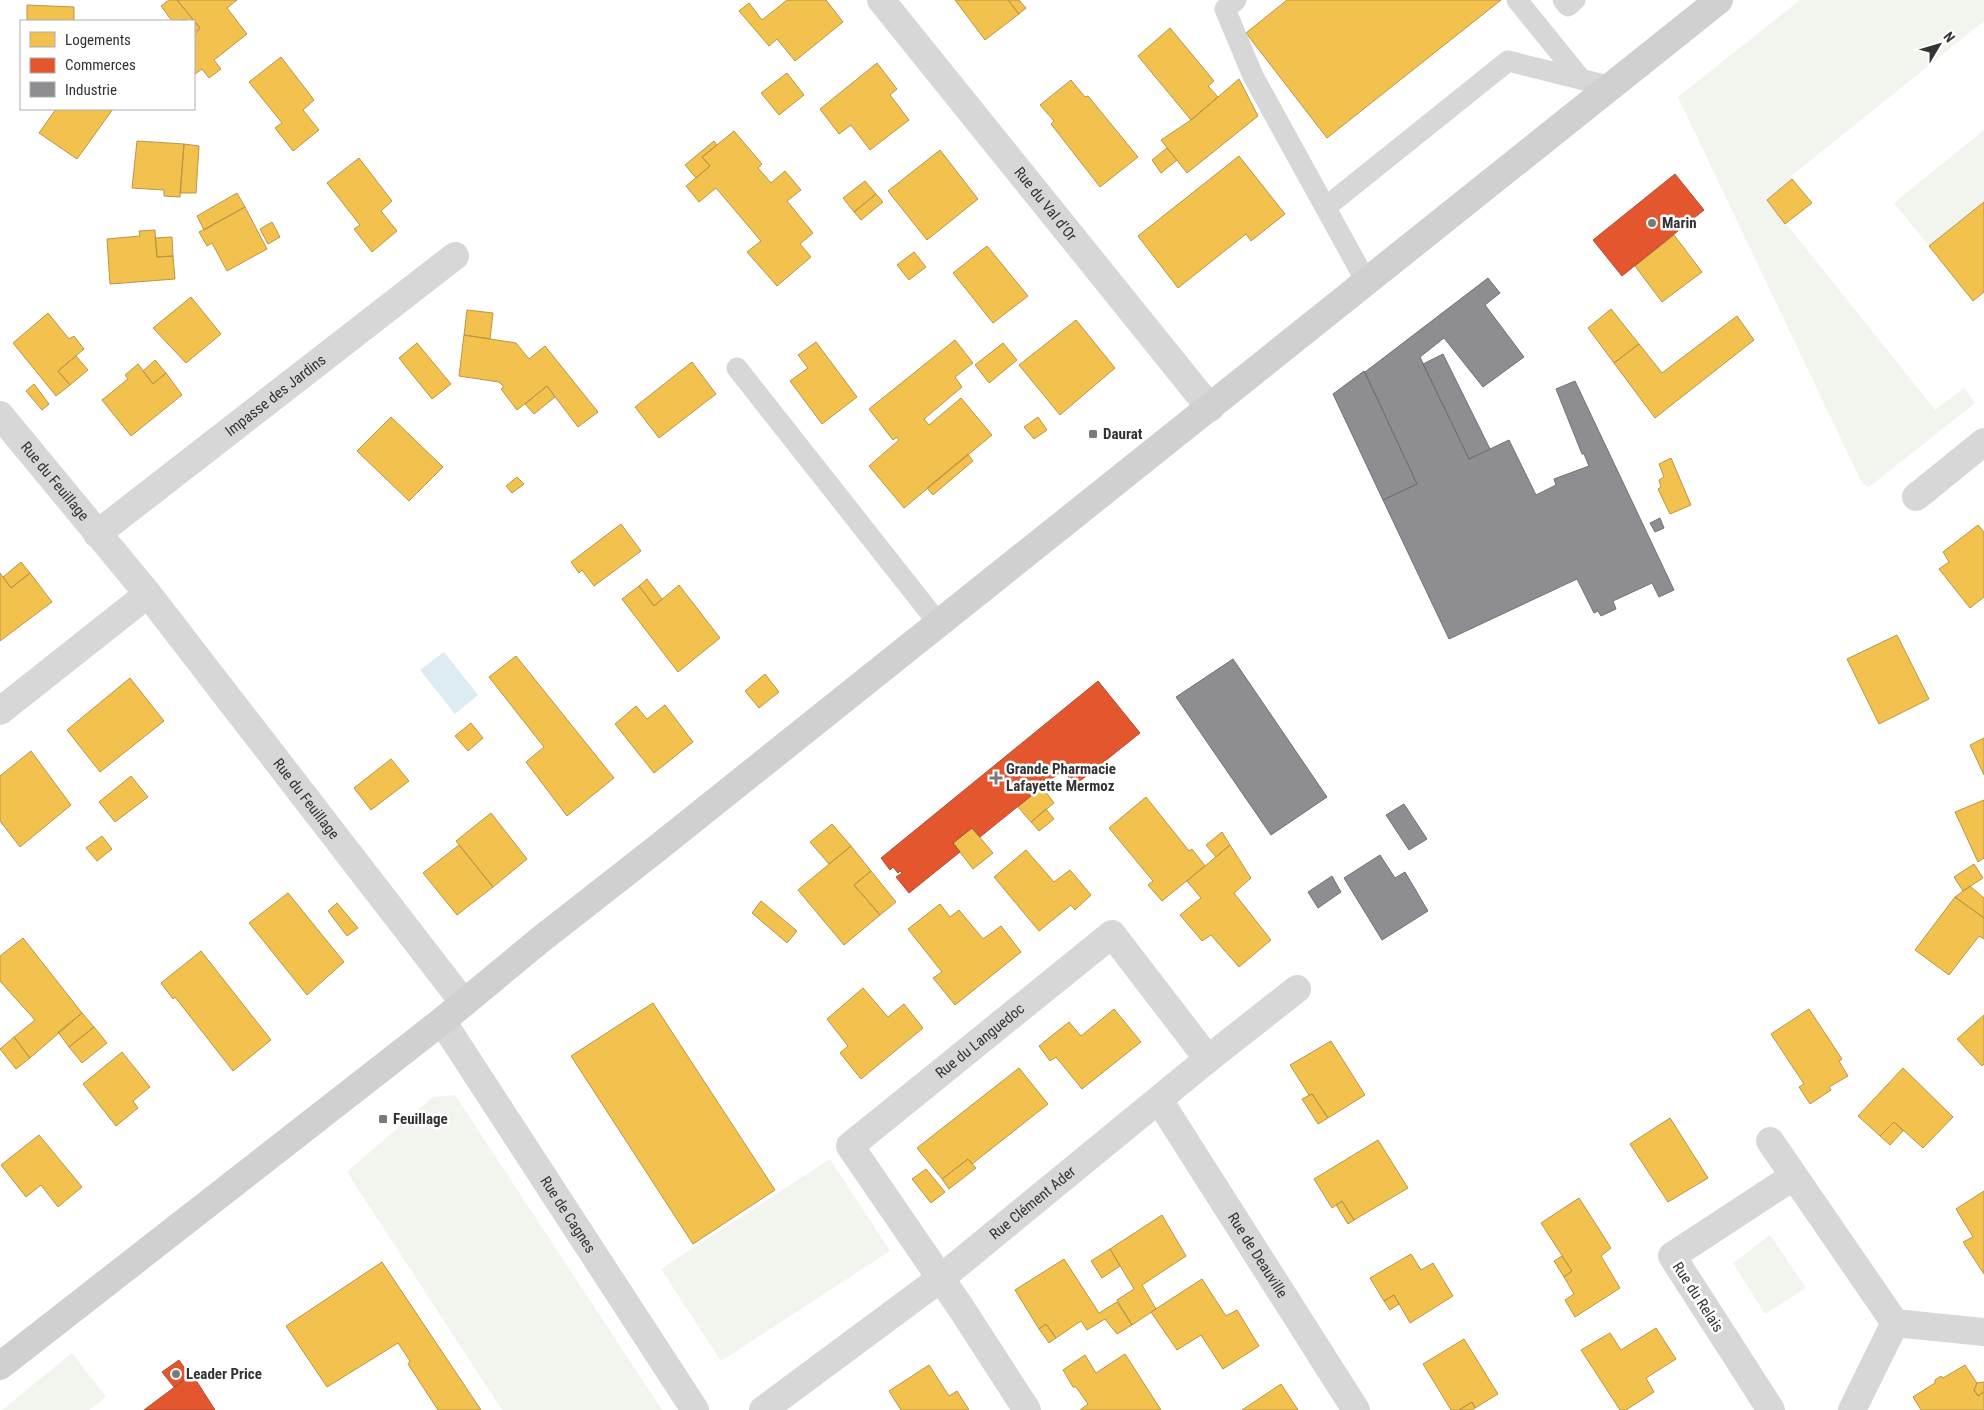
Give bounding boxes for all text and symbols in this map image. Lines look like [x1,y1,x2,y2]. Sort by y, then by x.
legend [20,20,195,110]
north arrow [1914,20,1964,70]
text: N [1940,29,1958,45]
text: Logements [65,31,131,49]
text: Commerces [65,56,136,74]
text: Industrie [65,81,117,99]
street label: Rue du Val d'Or [1010,163,1081,245]
place label: Marin [1662,214,1697,232]
marker: Marin [1646,217,1658,229]
street label: Impasse des Jardins [222,351,330,440]
place label: Daurat [1103,425,1143,443]
marker: Daurat [1087,428,1099,440]
street label: Rue du Feuillage [17,438,93,524]
street label: Rue du Feuillage [269,755,343,843]
place label: Grande Pharmacie Lafayette Mermoz [1006,760,1116,795]
marker: Grande Pharmacie Lafayette Mermoz [990,772,1002,784]
street label: Rue du Languedoc [932,1000,1028,1082]
place label: Feuillage [393,1110,448,1128]
marker: Feuillage [377,1113,389,1125]
street label: Rue Clément Ader [986,1162,1080,1243]
street label: Rue de Cagnes [536,1173,600,1257]
street label: Rue de Deauville [1224,1209,1291,1301]
street label: Rue du Relais [1669,1259,1727,1335]
place label: Leader Price [186,1365,262,1383]
marker: Leader Price [170,1368,182,1380]

